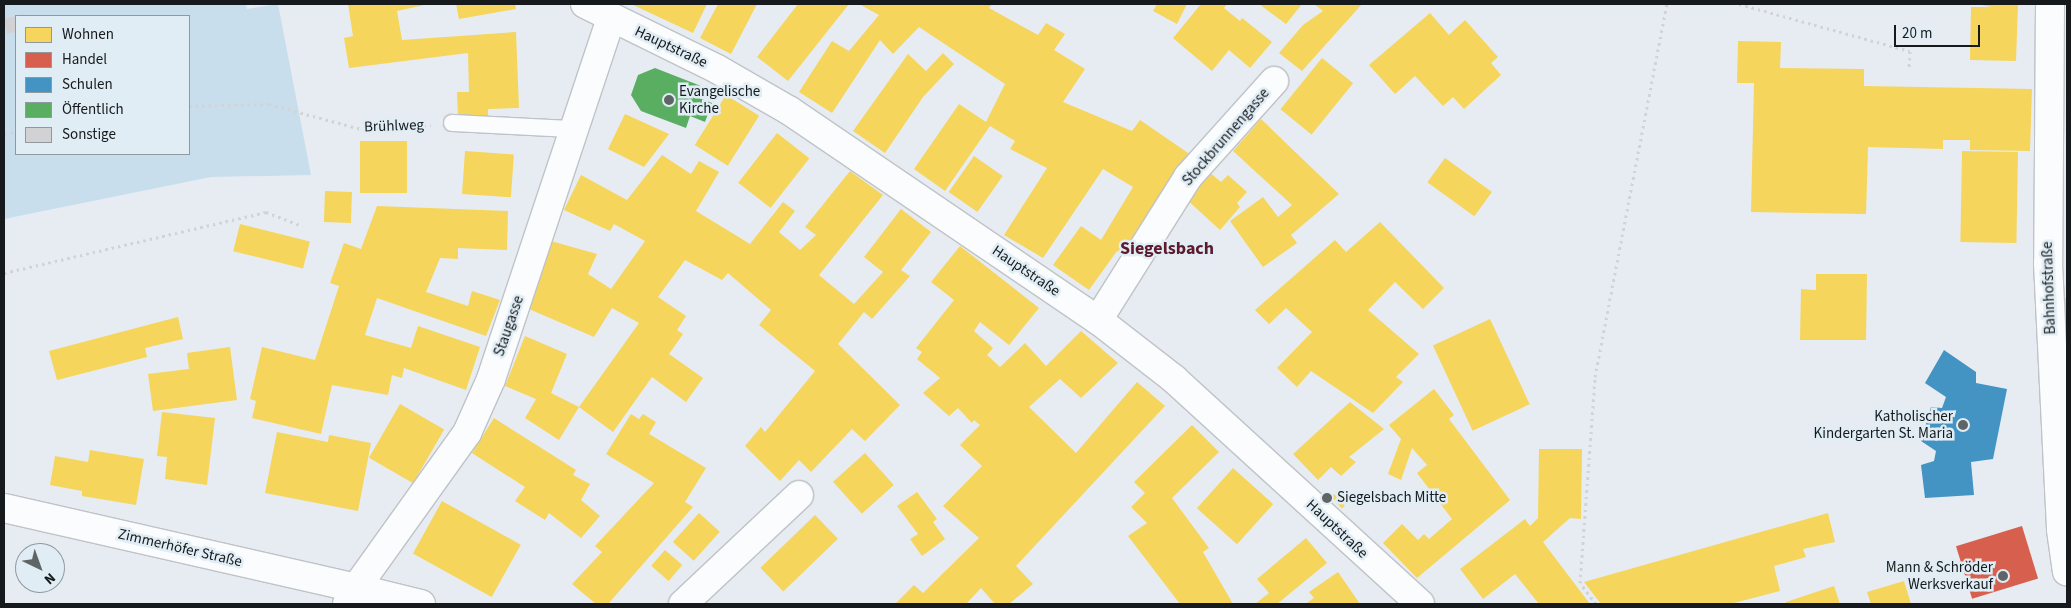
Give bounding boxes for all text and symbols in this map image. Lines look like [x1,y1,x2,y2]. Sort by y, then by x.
legend [15,15,190,155]
scale bar [1896,15,1982,47]
street label: Hauptstraße [632,22,710,72]
text: 20 m [1902,23,1932,44]
text: Wohnen [62,24,114,45]
text: Handel [62,49,107,70]
text: Schulen [62,74,113,95]
place label: Evangelische Kirche [679,82,760,117]
street label: Stockbrunnengasse [1179,84,1273,190]
marker: Evangelische Kirche [663,94,675,106]
text: Öffentlich [62,99,124,120]
street label: Brühlweg [364,116,424,136]
text: Sonstige [62,124,116,145]
district label: Siegelsbach [1120,238,1214,260]
street label: Bahnhofstraße [2038,241,2060,335]
street label: Hauptstraße [989,242,1063,300]
street label: Staugasse [490,293,528,359]
place label: Katholischer Kindergarten St. Maria [1814,407,1953,442]
marker: Katholischer Kindergarten St. Maria [1957,419,1969,431]
place label: Siegelsbach Mitte [1337,489,1446,507]
marker: Siegelsbach Mitte [1321,492,1333,504]
street label: Hauptstraße [1302,496,1372,562]
street label: Zimmerhöfer Straße [116,525,244,571]
north arrow [15,543,65,593]
place label: Mann & Schröder Werksverkauf [1886,558,1993,593]
text: N [39,568,60,589]
marker: Mann & Schröder Werksverkauf [1997,570,2009,582]

